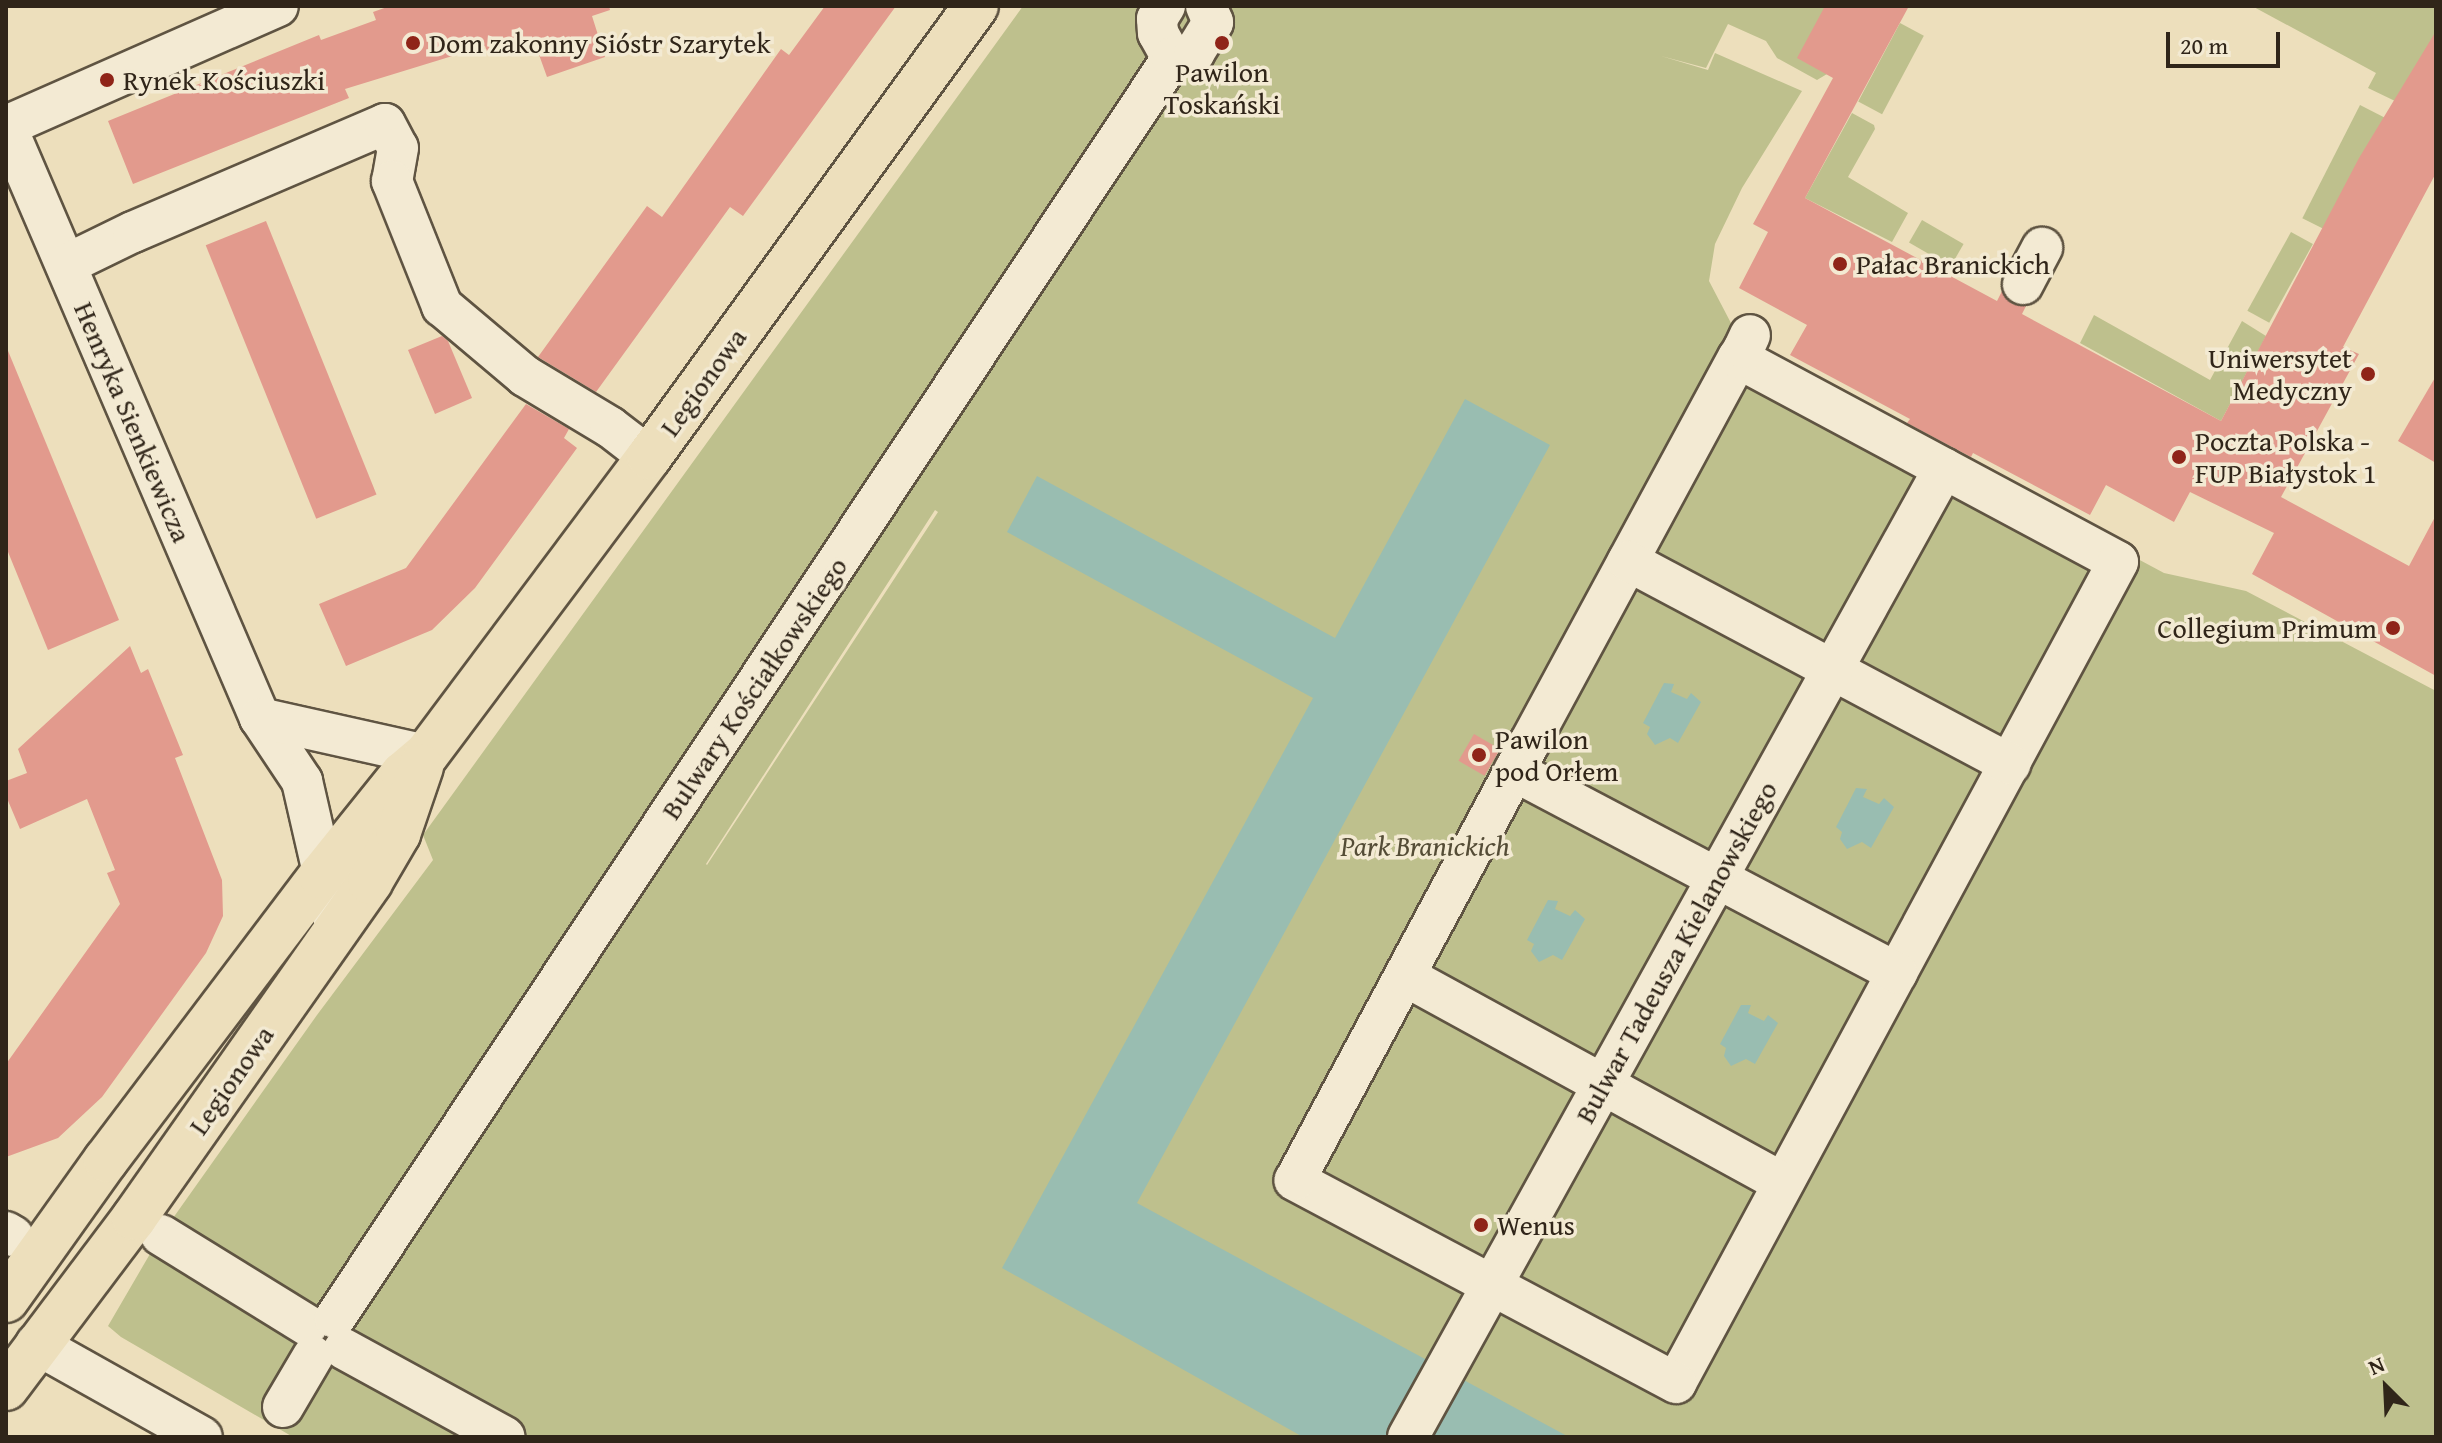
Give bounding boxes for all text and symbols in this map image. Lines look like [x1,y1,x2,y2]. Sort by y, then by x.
scale bar [2170,16,2284,66]
place label: Dom zakonny Sióstr Szarytek [429,26,771,60]
text: 20 m [2180,28,2228,63]
marker: Dom zakonny Sióstr Szarytek [404,34,422,52]
marker: Pawilon Toskański [1213,34,1231,52]
place label: Pawilon Toskański [1164,55,1280,121]
place label: Rynek Kościuszki [123,63,325,97]
marker: Rynek Kościuszki [98,71,116,89]
place label: Pałac Branickich [1856,247,2050,281]
marker: Pałac Branickich [1831,255,1849,273]
street label: Henryka Sienkiewicza [67,297,199,547]
street label: Legionowa [653,322,753,442]
place label: Uniwersytet Medyczny [2208,341,2352,407]
marker: Uniwersytet Medyczny [2359,365,2377,383]
place label: Poczta Polska - FUP Białystok 1 [2195,424,2377,490]
marker: Poczta Polska - FUP Białystok 1 [2170,448,2188,466]
street label: Bulwary Kościałkowskiego [654,551,854,825]
place label: Collegium Primum [2157,611,2377,645]
marker: Collegium Primum [2384,619,2402,637]
place label: Pawilon pod Orłem [1495,722,1618,788]
marker: Pawilon pod Orłem [1470,746,1488,764]
street label: Bulwar Tadeusza Kielanowskiego [1568,775,1784,1129]
park label: Park Branickich [1340,829,1510,863]
street label: Legionowa [181,1019,281,1141]
place label: Wenus [1497,1208,1575,1242]
marker: Wenus [1472,1216,1490,1234]
north arrow [2346,1347,2426,1427]
text: N [2363,1347,2389,1383]

